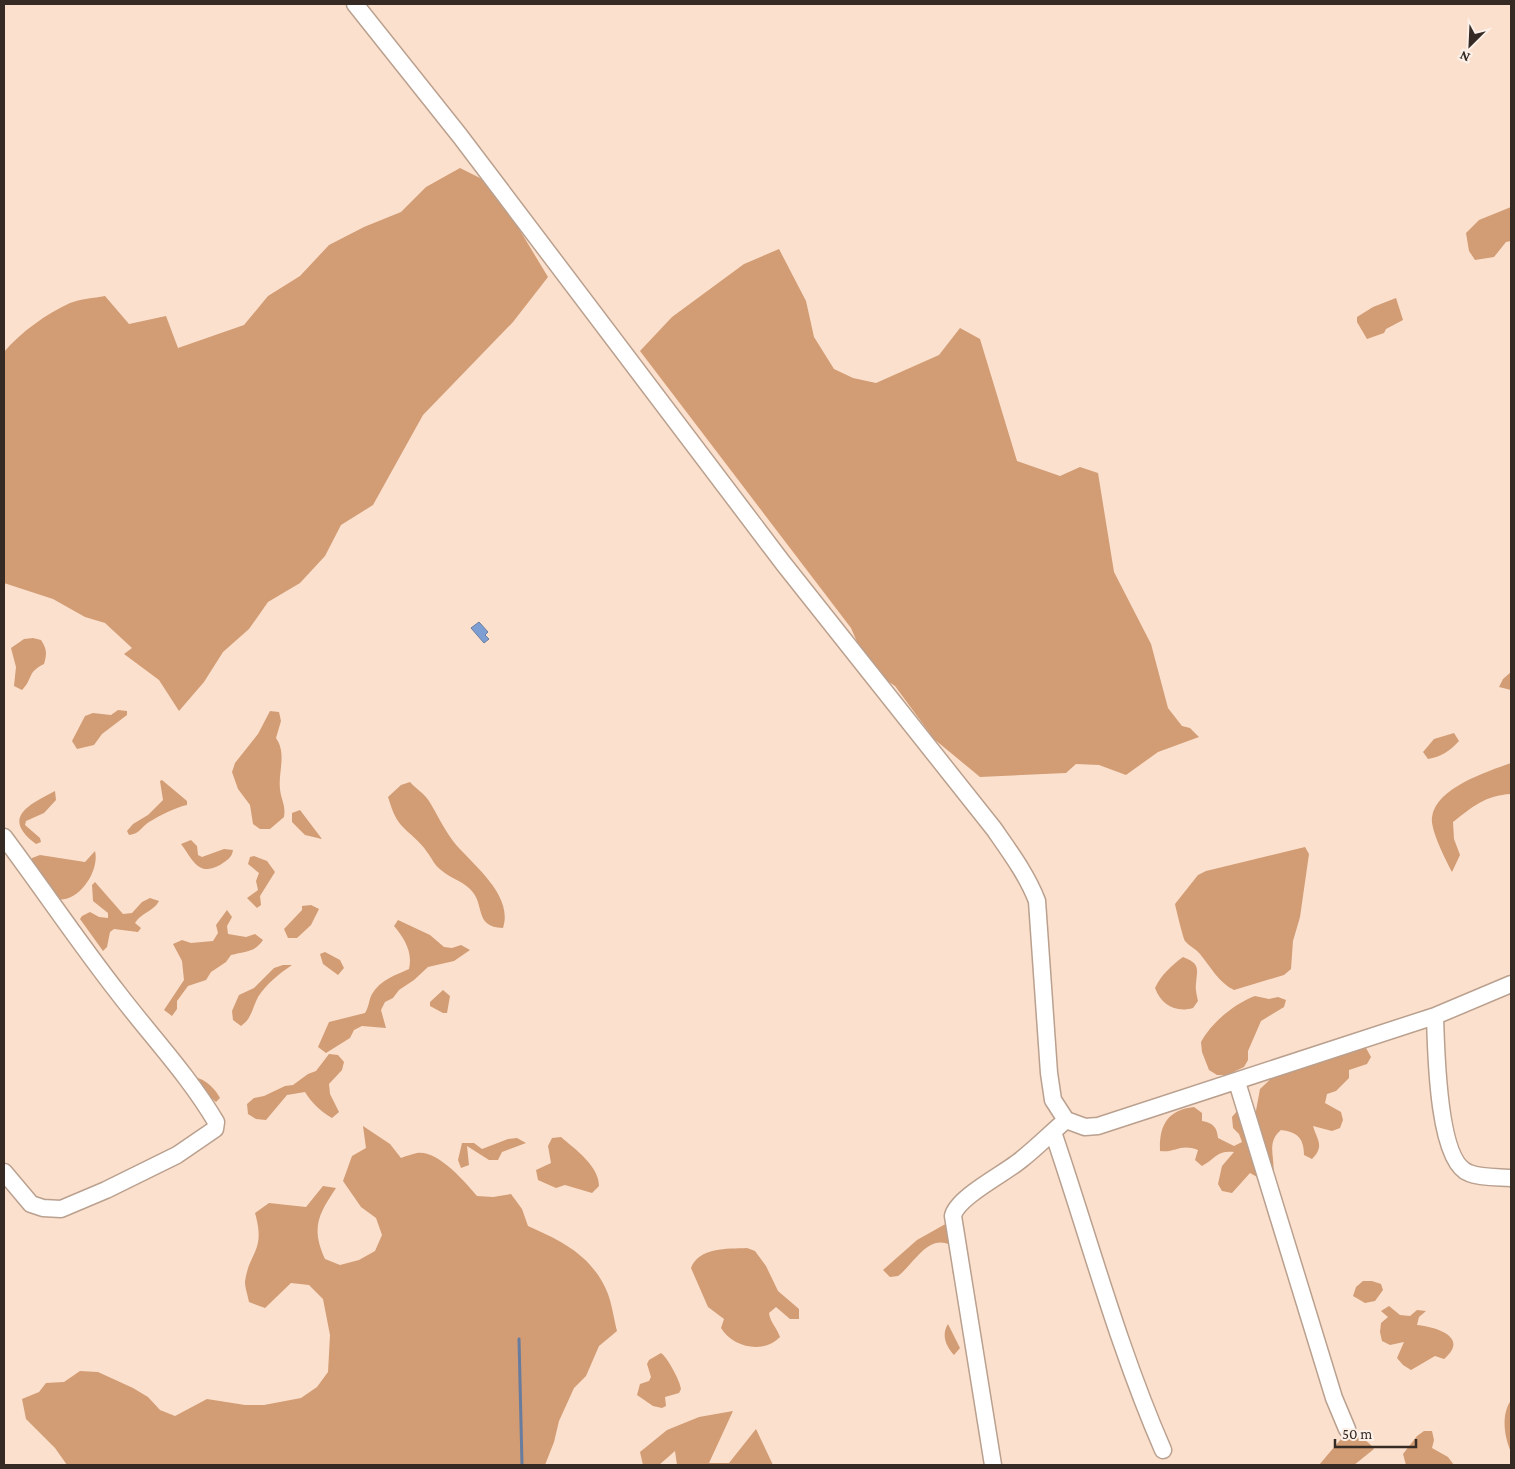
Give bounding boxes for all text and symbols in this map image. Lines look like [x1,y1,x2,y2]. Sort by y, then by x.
north arrow [1445,20,1495,70]
text: N [1457,47,1472,66]
scale bar [1335,1416,1416,1448]
text: 50 m [1342,1426,1372,1442]

